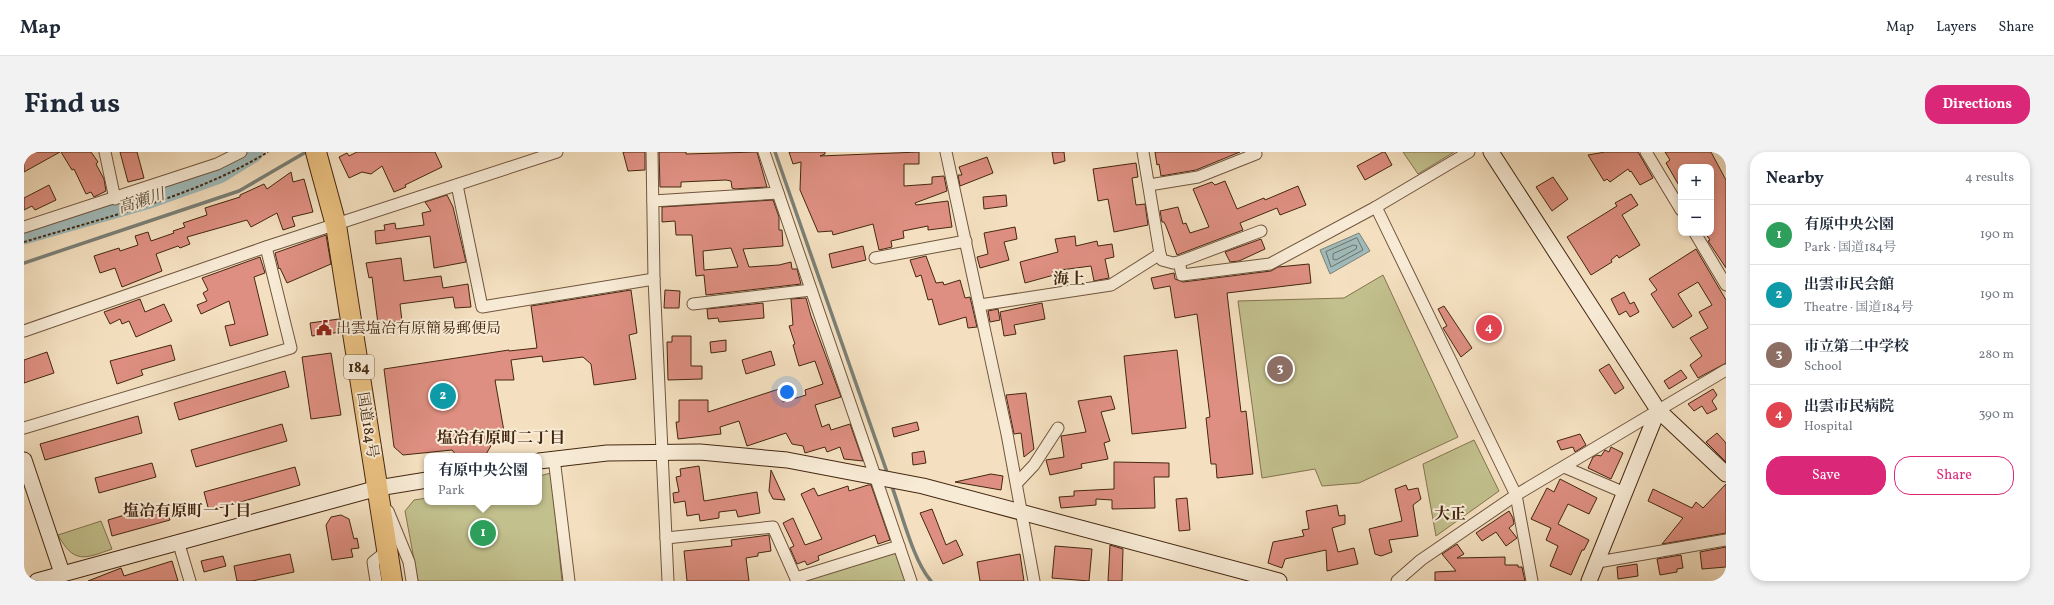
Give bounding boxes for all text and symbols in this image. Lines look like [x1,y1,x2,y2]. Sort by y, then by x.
text: Map [20,15,61,41]
text: Map [1886,18,1914,37]
text: Layers [1936,18,1976,37]
text: Share [1998,18,2034,37]
text: Find us [24,85,120,124]
button: Directions [1925,85,2030,124]
map controls [1678,164,1714,236]
button: + [1678,164,1714,200]
text: Nearby [1766,167,1824,190]
text: 4 results [1965,169,2014,187]
water label: 高瀬川 [115,183,170,220]
button: − [1678,200,1714,236]
text: 有原中央公園 [1804,215,1894,236]
text: 1 [1776,226,1782,244]
text: 190 m [1980,226,2014,244]
text: Park · 国道184号 [1804,239,1896,257]
district label: 海上 [1053,269,1085,291]
text: 出雲市民会館 [1804,275,1894,296]
text: 2 [1776,286,1782,304]
text: 190 m [1980,286,2014,304]
text: Theatre · 国道184号 [1804,299,1913,317]
pin: 4 [1476,313,1502,343]
public building icon: 出雲塩冶有原簡易郵便局 [315,319,333,337]
place label: 出雲塩冶有原簡易郵便局 [336,319,501,340]
text: 市立第二中学校 [1804,337,1909,358]
text: 3 [1776,346,1782,364]
text: 280 m [1978,346,2014,364]
pin: 3 [1267,354,1293,384]
road number: 184 [344,355,374,379]
text: School [1804,358,1842,376]
pin: 2 [430,381,456,411]
your location [777,382,797,402]
street label: 国道184号 [351,391,382,460]
text: 出雲市民病院 [1804,397,1894,418]
text: 4 [1775,406,1783,424]
text: 390 m [1979,406,2014,424]
text: Hospital [1804,418,1853,436]
district label: 塩冶有原町二丁目 [437,428,565,450]
popup [424,453,542,505]
button: Save [1766,456,1886,495]
button: Share [1894,456,2014,495]
text: 有原中央公園 [438,461,528,482]
text: Park [438,482,465,500]
district label: 塩冶有原町一丁目 [123,501,251,523]
district label: 大正 [1434,504,1466,526]
pin: 1 [470,518,496,548]

